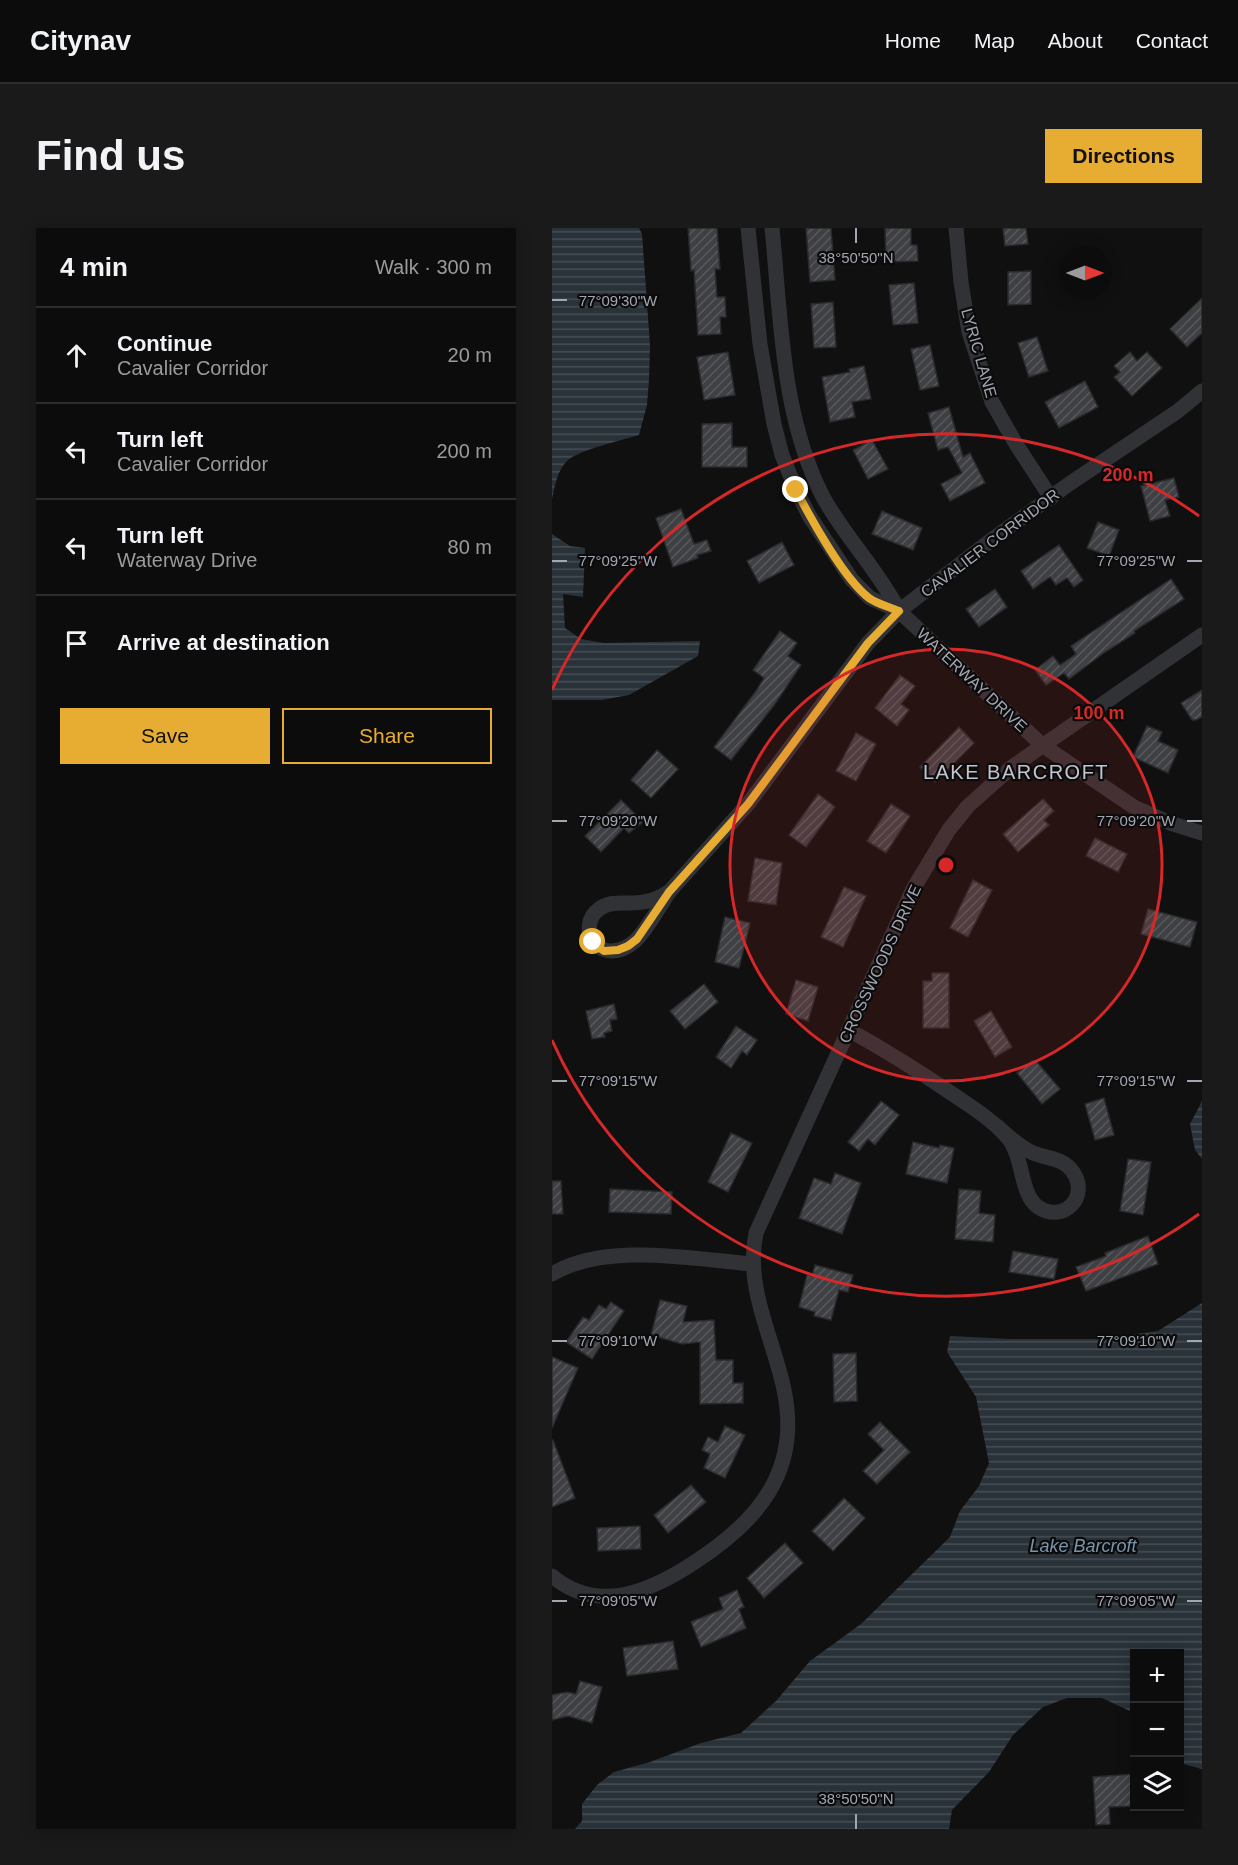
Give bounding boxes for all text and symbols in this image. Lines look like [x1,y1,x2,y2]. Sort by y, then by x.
text: Citynav [30,25,131,56]
text: Home [885,29,941,52]
text: Map [974,29,1015,52]
text: About [1048,29,1103,52]
text: Contact [1136,29,1208,52]
button: Directions [1045,129,1202,183]
text: Find us [36,132,185,179]
north arrow [1058,246,1112,300]
text: 38°50'50"N [818,249,894,266]
text: 4 min [60,252,128,282]
text: Walk · 300 m [375,256,492,278]
text: 77°09'30"W [579,292,658,309]
street label: LYRIC LANE [958,306,1000,400]
text: Continue [117,331,212,356]
icon: ahead [60,339,93,372]
text: 20 m [448,344,492,366]
text: Cavalier Corridor [117,357,268,379]
text: Turn left [117,427,203,452]
icon: left [60,435,93,468]
text: 200 m [436,440,492,462]
text: Cavalier Corridor [117,453,268,475]
text: 200 m [1102,465,1154,485]
route end [782,476,808,502]
street label: CAVALIER CORRIDOR [918,486,1062,600]
text: Turn left [117,523,203,548]
icon: left [60,531,93,564]
text: 80 m [448,536,492,558]
text: Waterway Drive [117,549,257,571]
text: 77°09'25"W [579,552,658,569]
text: 77°09'25"W [1097,552,1176,569]
street label: WATERWAY DRIVE [914,625,1030,735]
icon: arrive [60,627,93,660]
text: Arrive at destination [117,630,330,655]
text: 100 m [1073,703,1125,723]
button: Save [60,708,270,764]
button: Share [282,708,492,764]
district label: LAKE BARCROFT [923,761,1109,783]
text: 77°09'20"W [579,812,658,829]
text: 77°09'20"W [1097,812,1176,829]
centre of rings [936,855,956,875]
street label: CROSSWOODS DRIVE [836,882,924,1046]
route start [579,928,605,954]
text: 77°09'15"W [579,1072,658,1089]
text: 77°09'15"W [1097,1072,1176,1089]
text: 77°09'10"W [579,1332,658,1349]
text: 77°09'10"W [1097,1332,1176,1349]
water label: Lake Barcroft [1029,1536,1138,1556]
text: 77°09'05"W [579,1592,658,1609]
text: 77°09'05"W [1097,1592,1176,1609]
map controls [1130,1649,1184,1811]
button: + [1130,1649,1184,1703]
button: − [1130,1703,1184,1757]
button: layers [1130,1757,1184,1811]
text: 38°50'50"N [818,1790,894,1807]

